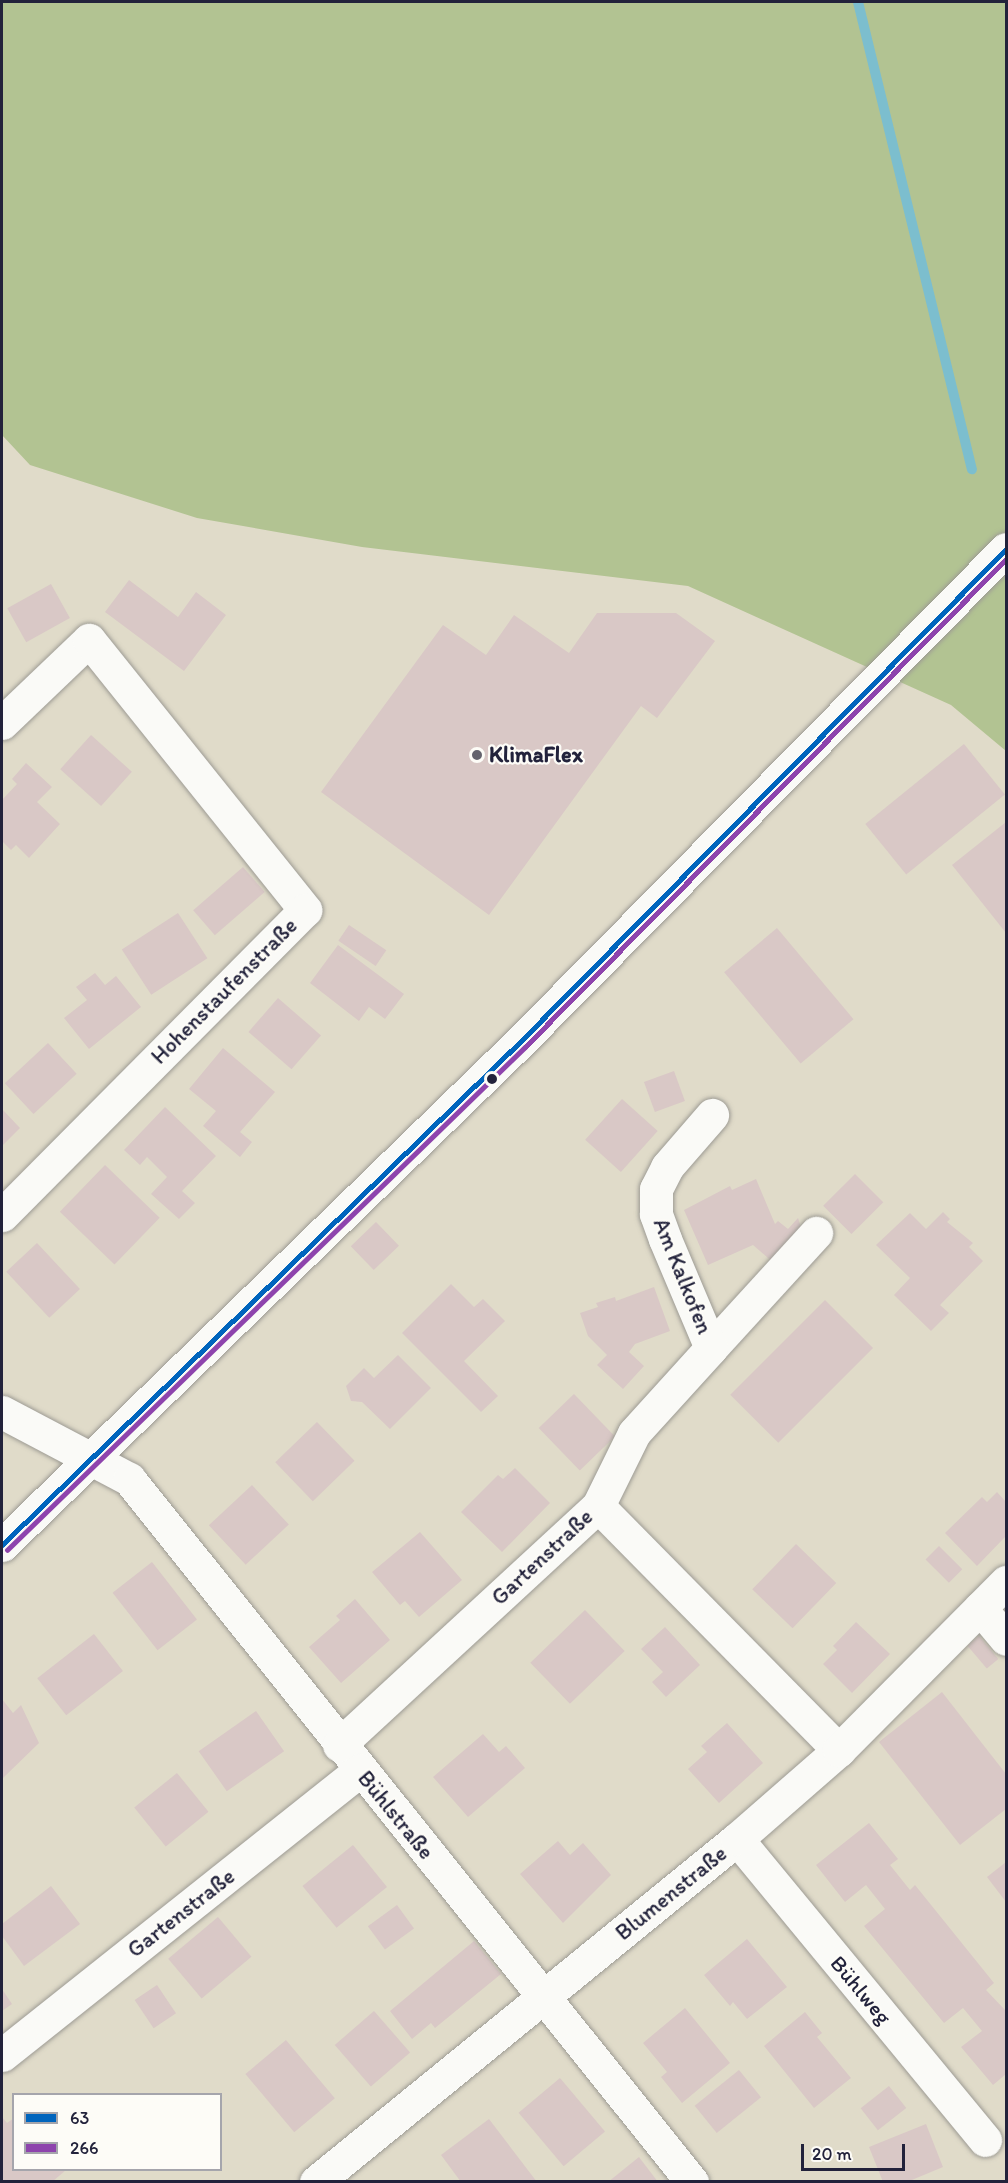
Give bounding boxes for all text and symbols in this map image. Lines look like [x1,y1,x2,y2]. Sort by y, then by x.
place label: KlimaFlex [489,742,583,768]
marker: KlimaFlex [470,748,484,762]
street label: Hohenstaufenstraße [146,913,302,1069]
unlabelled marker [486,1073,498,1085]
street label: Am Kalkofen [648,1214,718,1338]
street label: Gartenstraße [486,1503,598,1611]
street label: Bühlstraße [352,1765,440,1865]
street label: Blumenstraße [610,1840,732,1946]
street label: Gartenstraße [122,1863,240,1963]
street label: Bühlweg [825,1950,897,2030]
legend [12,2093,222,2171]
text: 63 [70,2107,89,2129]
scale bar [804,2132,908,2170]
text: 266 [70,2137,99,2159]
text: 20 m [812,2143,852,2165]

